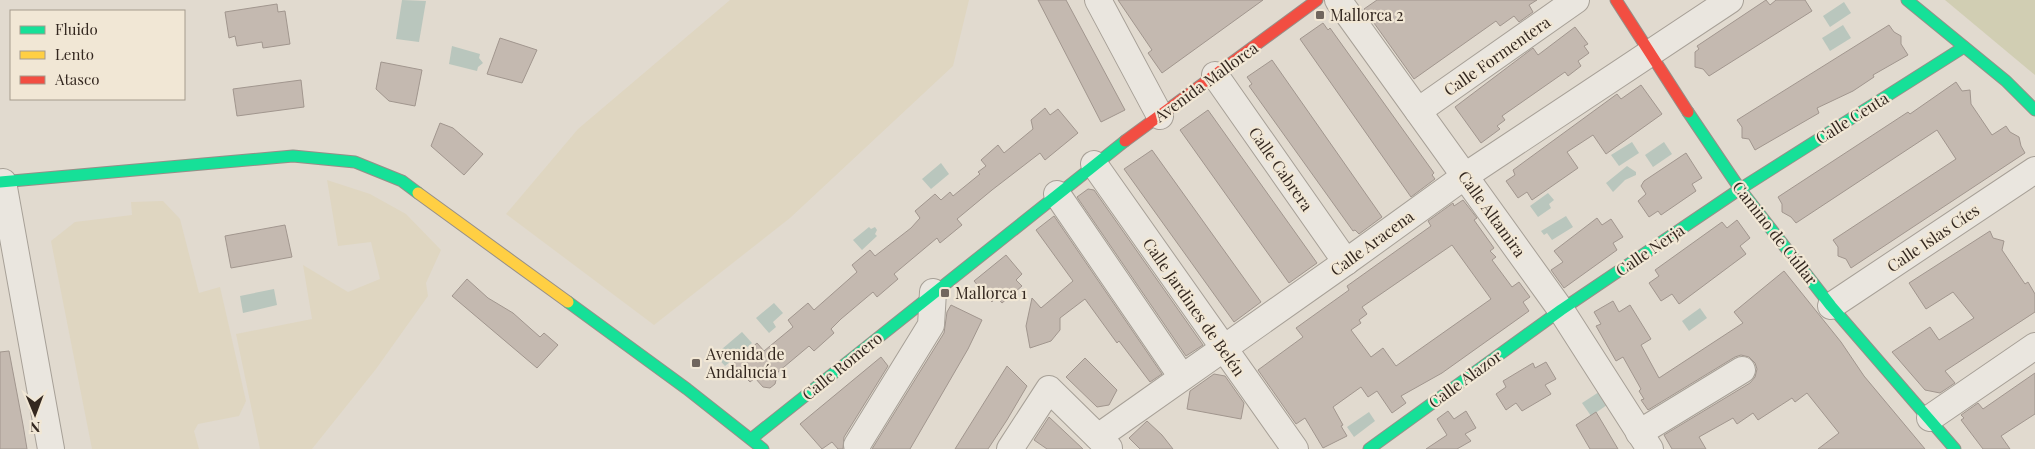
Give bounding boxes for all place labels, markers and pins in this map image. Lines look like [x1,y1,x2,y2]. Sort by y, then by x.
place label: Mallorca 2 [1330,4,1404,25]
marker: Mallorca 2 [1314,9,1326,21]
place label: Mallorca 1 [955,282,1027,303]
marker: Mallorca 1 [939,287,951,299]
place label: Avenida de Andalucía 1 [705,343,787,382]
marker: Avenida de Andalucía 1 [690,357,702,369]

